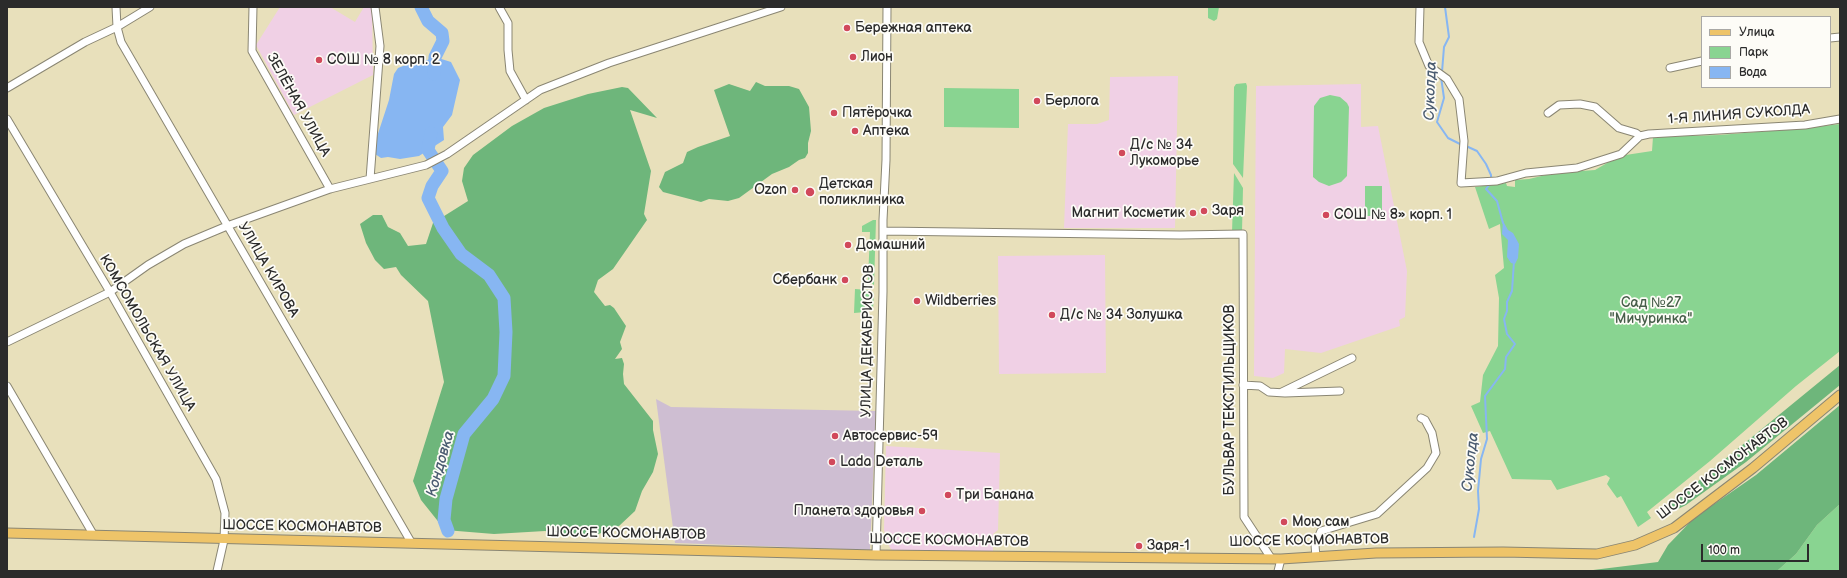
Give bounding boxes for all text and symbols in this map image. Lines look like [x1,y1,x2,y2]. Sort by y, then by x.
legend [1701,16,1831,88]
place label: Бережная аптека [855,20,972,36]
marker: Бережная аптека [842,23,852,33]
text: Улица [1739,25,1775,40]
text: Парк [1739,45,1768,60]
place label: Лион [861,49,893,65]
street label: ЗЕЛЁНАЯ УЛИЦА [263,50,333,160]
place label: СОШ № 8 корп. 2 [327,52,440,68]
marker: Лион [848,52,858,62]
marker: СОШ № 8 корп. 2 [314,55,324,65]
water label: Суколда [1421,61,1441,121]
text: Вода [1739,65,1767,80]
place label: Берлога [1045,93,1099,109]
marker: Берлога [1032,96,1042,106]
street label: 1-Я ЛИНИЯ СУКОЛДА [1667,102,1811,128]
place label: Пятёрочка [842,105,912,121]
marker: Пятёрочка [829,108,839,118]
place label: Аптека [863,123,909,139]
marker: Аптека [850,126,860,136]
place label: Д/с № 34 Лукоморье [1130,137,1199,170]
marker: Д/с № 34 Лукоморье [1117,148,1127,158]
place label: Детская поликлиника [819,176,904,208]
place label: Ozon [754,182,787,198]
marker: Ozon [790,185,800,195]
marker: Детская поликлиника [804,186,816,198]
place label: Заря [1212,203,1244,219]
place label: Магнит Косметик [1072,205,1185,221]
marker: Заря [1199,206,1209,216]
place label: СОШ № 8» корп. 1 [1334,207,1452,223]
marker: Магнит Косметик [1188,208,1198,218]
marker: СОШ № 8» корп. 1 [1321,210,1331,220]
street label: УЛИЦА КИРОВА [234,219,302,321]
place label: Домашний [856,237,925,253]
marker: Домашний [843,240,853,250]
street label: КОМСОМОЛЬСКАЯ УЛИЦА [95,252,199,414]
street label: УЛИЦА ДЕКАБРИСТОВ [858,265,878,417]
place label: Сбербанк [773,272,837,288]
marker: Сбербанк [840,275,850,285]
place label: Wildberries [925,293,996,309]
park label: Сад №27 "Мичуринка" [1610,295,1692,328]
marker: Wildberries [912,296,922,306]
street label: БУЛЬВАР ТЕКСТИЛЬЩИКОВ [1222,305,1238,495]
place label: Д/с № 34 Золушка [1060,307,1183,323]
marker: Д/с № 34 Золушка [1047,310,1057,320]
street label: ШОССЕ КОСМОНАВТОВ [1654,414,1792,524]
place label: Автосервис-59 [843,428,938,444]
water label: Кондовка [423,429,459,499]
marker: Автосервис-59 [830,431,840,441]
water label: Суколда [1459,432,1483,492]
place label: Lada Dеталь [840,454,923,470]
marker: Lada Dеталь [827,457,837,467]
place label: Три Банана [956,487,1034,503]
marker: Три Банана [943,490,953,500]
place label: Планета здоровья [794,503,914,519]
marker: Планета здоровья [917,506,927,516]
place label: Мою сам [1292,514,1350,530]
street label: ШОССЕ КОСМОНАВТОВ [222,517,382,537]
marker: Мою сам [1279,517,1289,527]
street label: ШОССЕ КОСМОНАВТОВ [546,524,706,544]
street label: ШОССЕ КОСМОНАВТОВ [869,531,1029,551]
street label: ШОССЕ КОСМОНАВТОВ [1229,531,1389,551]
scale bar [1703,536,1811,562]
place label: Заря-1 [1147,538,1190,554]
marker: Заря-1 [1134,541,1144,551]
text: 100 m [1708,543,1740,558]

